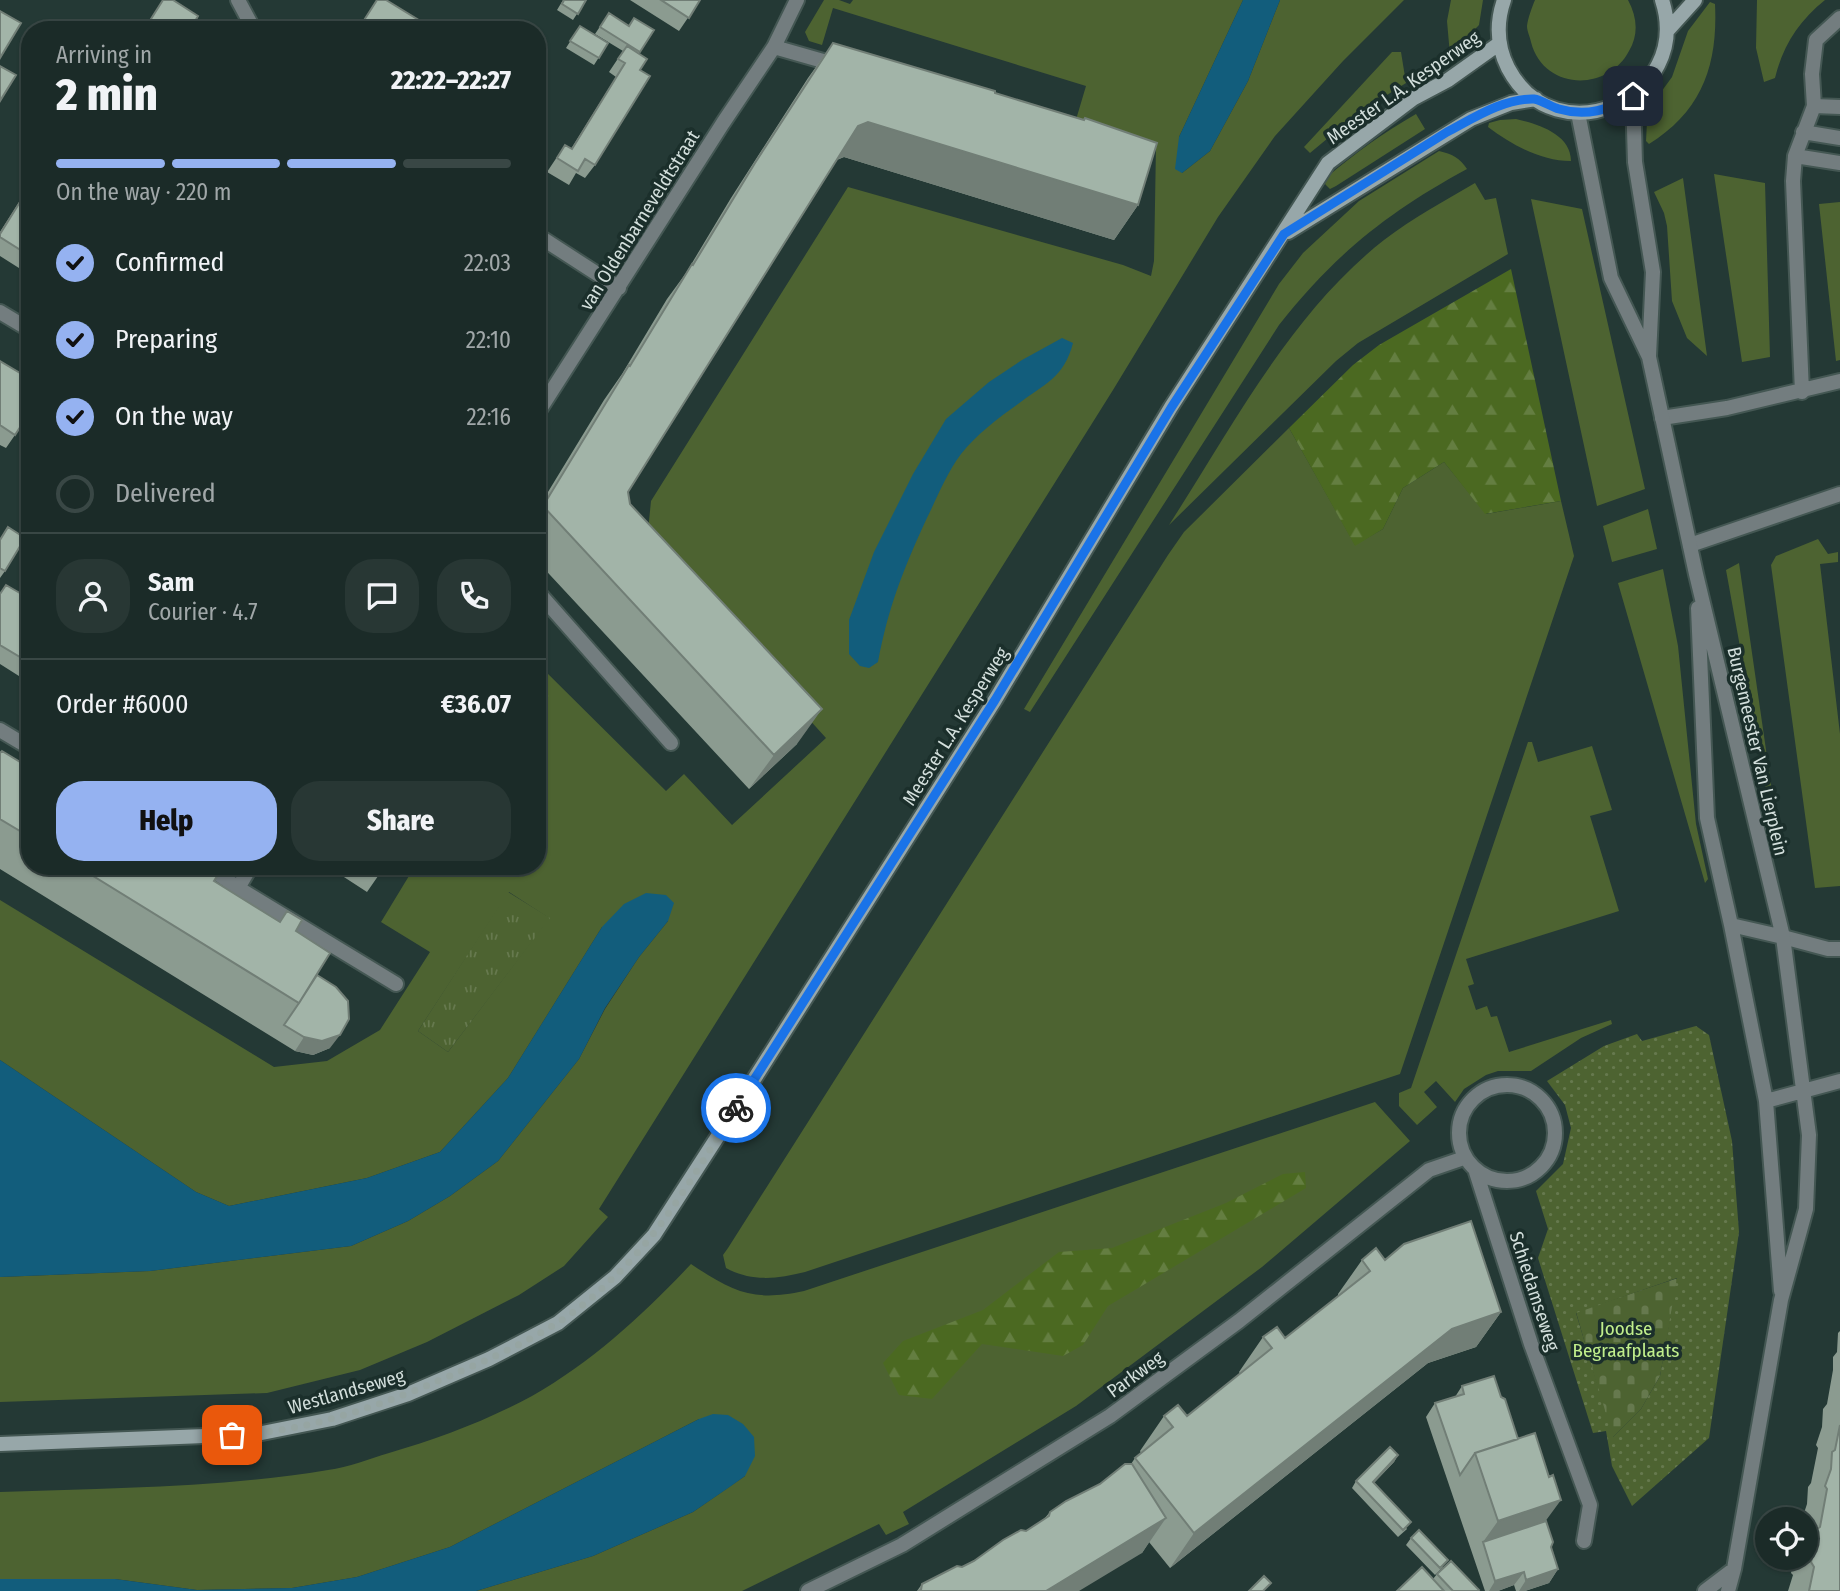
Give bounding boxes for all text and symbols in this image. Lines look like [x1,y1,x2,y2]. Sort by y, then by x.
street label: Meester L.A. Kesperweg [1322,26,1485,149]
text: Arriving in [56,41,152,69]
text: 22:22–22:27 [391,65,511,96]
pin [1603,66,1663,126]
text: 2 min [56,67,158,122]
icon: home [1614,77,1652,115]
street label: van Oldenbarneveldtstraat [575,125,705,314]
text: On the way · 220 m [56,178,231,206]
icon: check [56,244,94,282]
text: Confirmed [115,247,225,278]
text: 22:03 [464,249,511,277]
icon: check [56,321,94,359]
text: Preparing [115,324,217,355]
text: 22:10 [466,326,511,354]
icon: check [56,398,94,436]
text: On the way [115,401,233,432]
text: 22:16 [466,403,511,431]
text: Delivered [115,478,216,509]
button: person [56,559,130,633]
button: chat [345,559,419,633]
button: phone [437,559,511,633]
text: Sam [148,567,194,598]
text: Courier · 4.7 [148,598,258,626]
street label: Meester L.A. Kesperweg [897,643,1013,810]
street label: Burgemeester Van Lierplein [1722,644,1793,858]
text: Order #6000 [56,689,188,720]
text: €36.07 [441,689,511,720]
button: Help [56,781,277,861]
button: Share [291,781,511,861]
courier [701,1073,771,1143]
icon: bike [717,1089,755,1127]
street label: Schiedamseweg [1504,1229,1565,1354]
park label: Joodse Begraafplaats [1573,1317,1679,1362]
street label: Parkweg [1102,1346,1168,1403]
street label: Westlandseweg [285,1364,407,1419]
pin [202,1405,262,1465]
icon: bag [213,1416,251,1454]
map controls [1755,1507,1818,1570]
button: locate [1755,1507,1818,1570]

